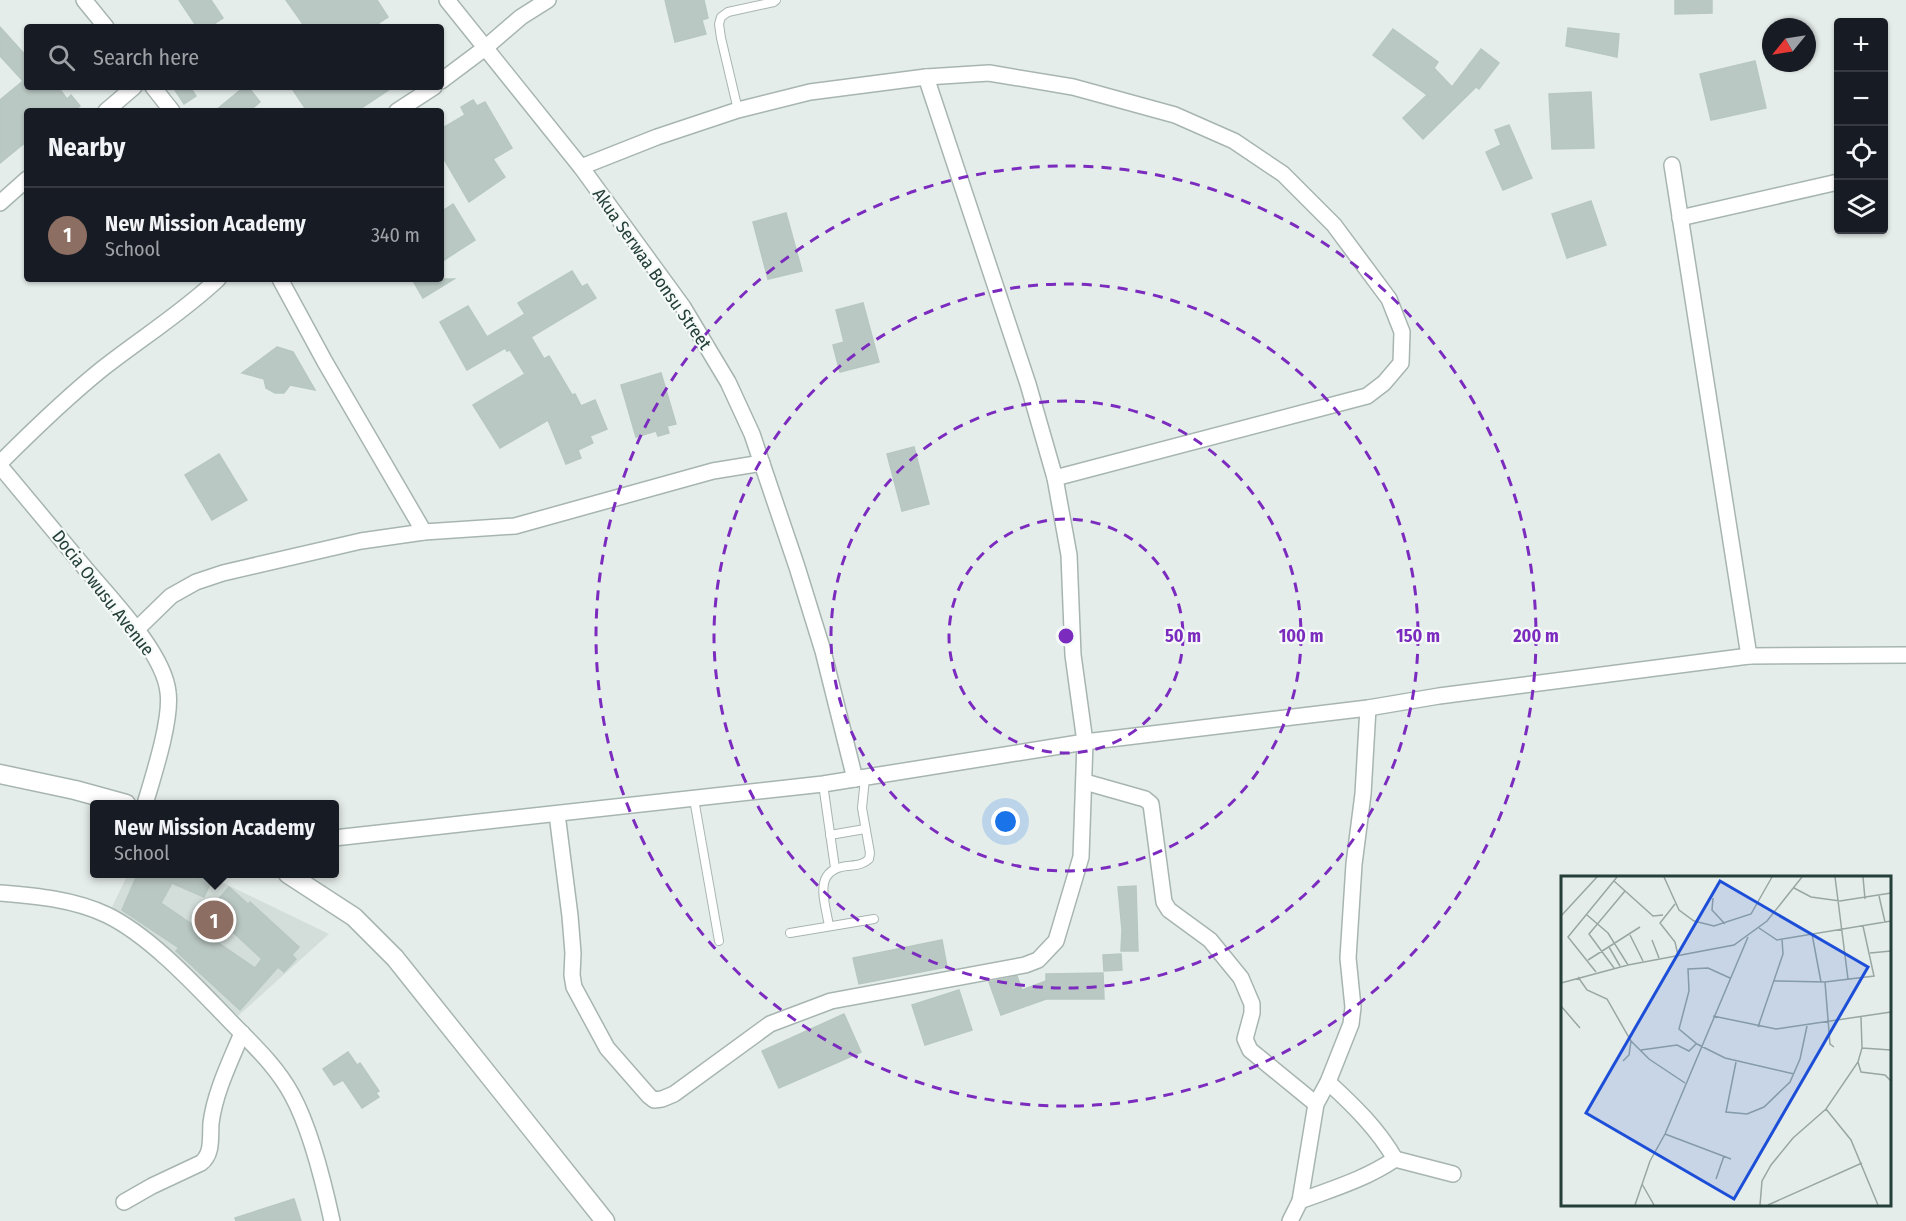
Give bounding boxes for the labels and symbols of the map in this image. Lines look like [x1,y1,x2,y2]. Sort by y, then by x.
north arrow [1762,18,1816,72]
street label: Akua Serwaa Bonsu Street [588,184,716,354]
street label: Docia Owusu Avenue [47,526,159,660]
text: 50 m [1165,625,1201,647]
text: 100 m [1279,625,1323,647]
text: 150 m [1396,625,1440,647]
text: 200 m [1512,625,1559,647]
centre of rings [1056,626,1076,646]
your location [991,807,1020,836]
inset map [1561,876,1891,1206]
pin: 1 [194,898,234,942]

